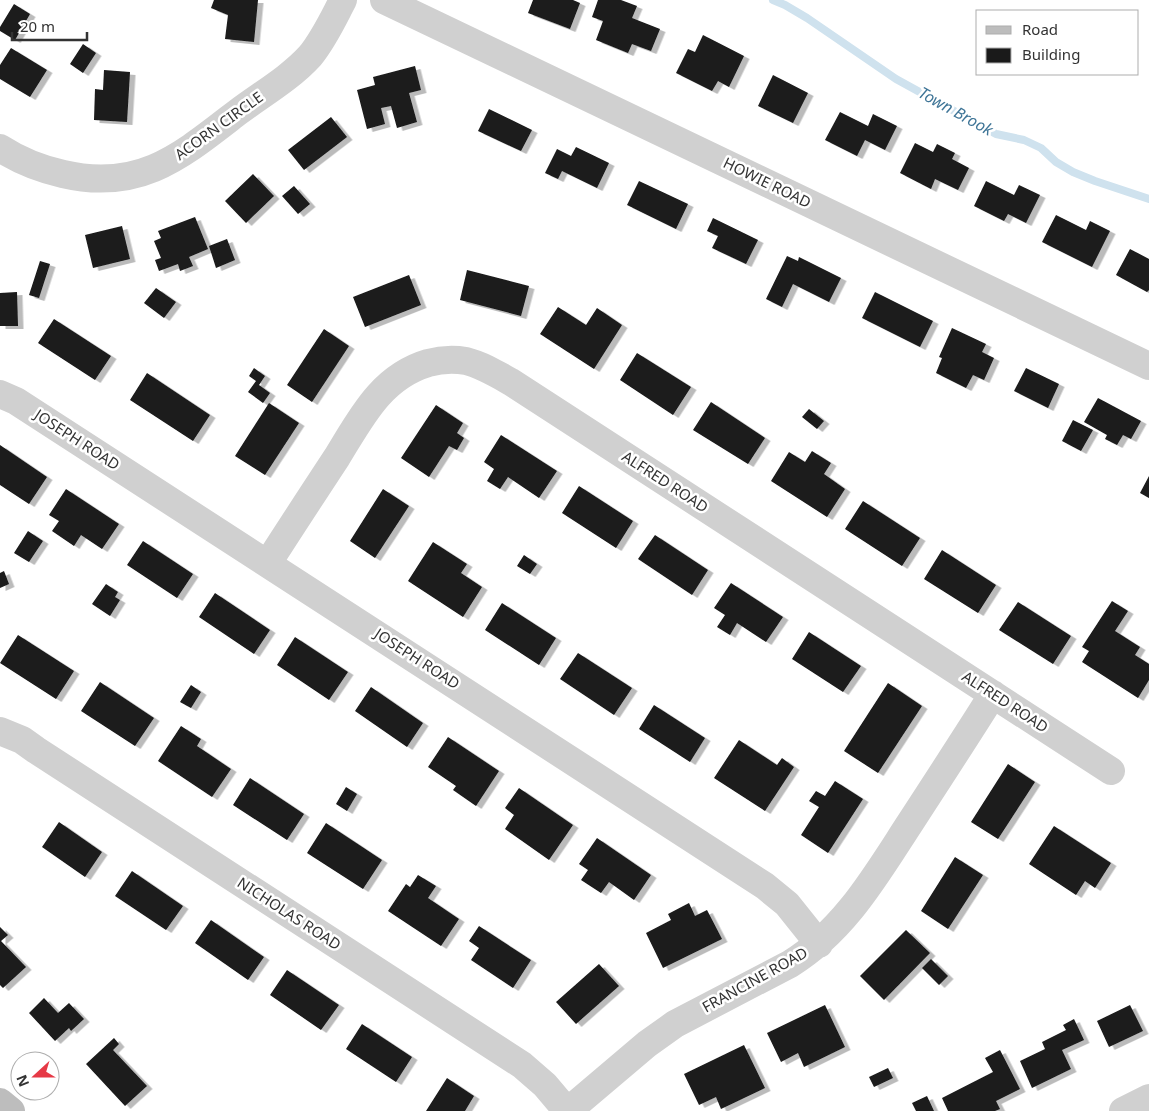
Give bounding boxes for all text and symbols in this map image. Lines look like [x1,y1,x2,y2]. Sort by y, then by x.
scale bar [12,10,88,42]
legend [976,10,1139,75]
text: 20 m [20,16,55,36]
text: Road [1022,19,1058,39]
text: Building [1022,44,1080,64]
water label: Town Brook [915,81,998,141]
street label: ACORN CIRCLE [170,86,267,164]
street label: HOWIE ROAD [720,152,815,212]
street label: JOSEPH ROAD [29,403,124,474]
street label: ALFRED ROAD [619,446,713,517]
street label: JOSEPH ROAD [369,622,464,693]
street label: ALFRED ROAD [959,666,1053,737]
street label: NICHOLAS ROAD [234,872,345,954]
street label: FRANCINE ROAD [698,942,811,1016]
north arrow [10,1051,60,1101]
text: N [11,1072,33,1090]

